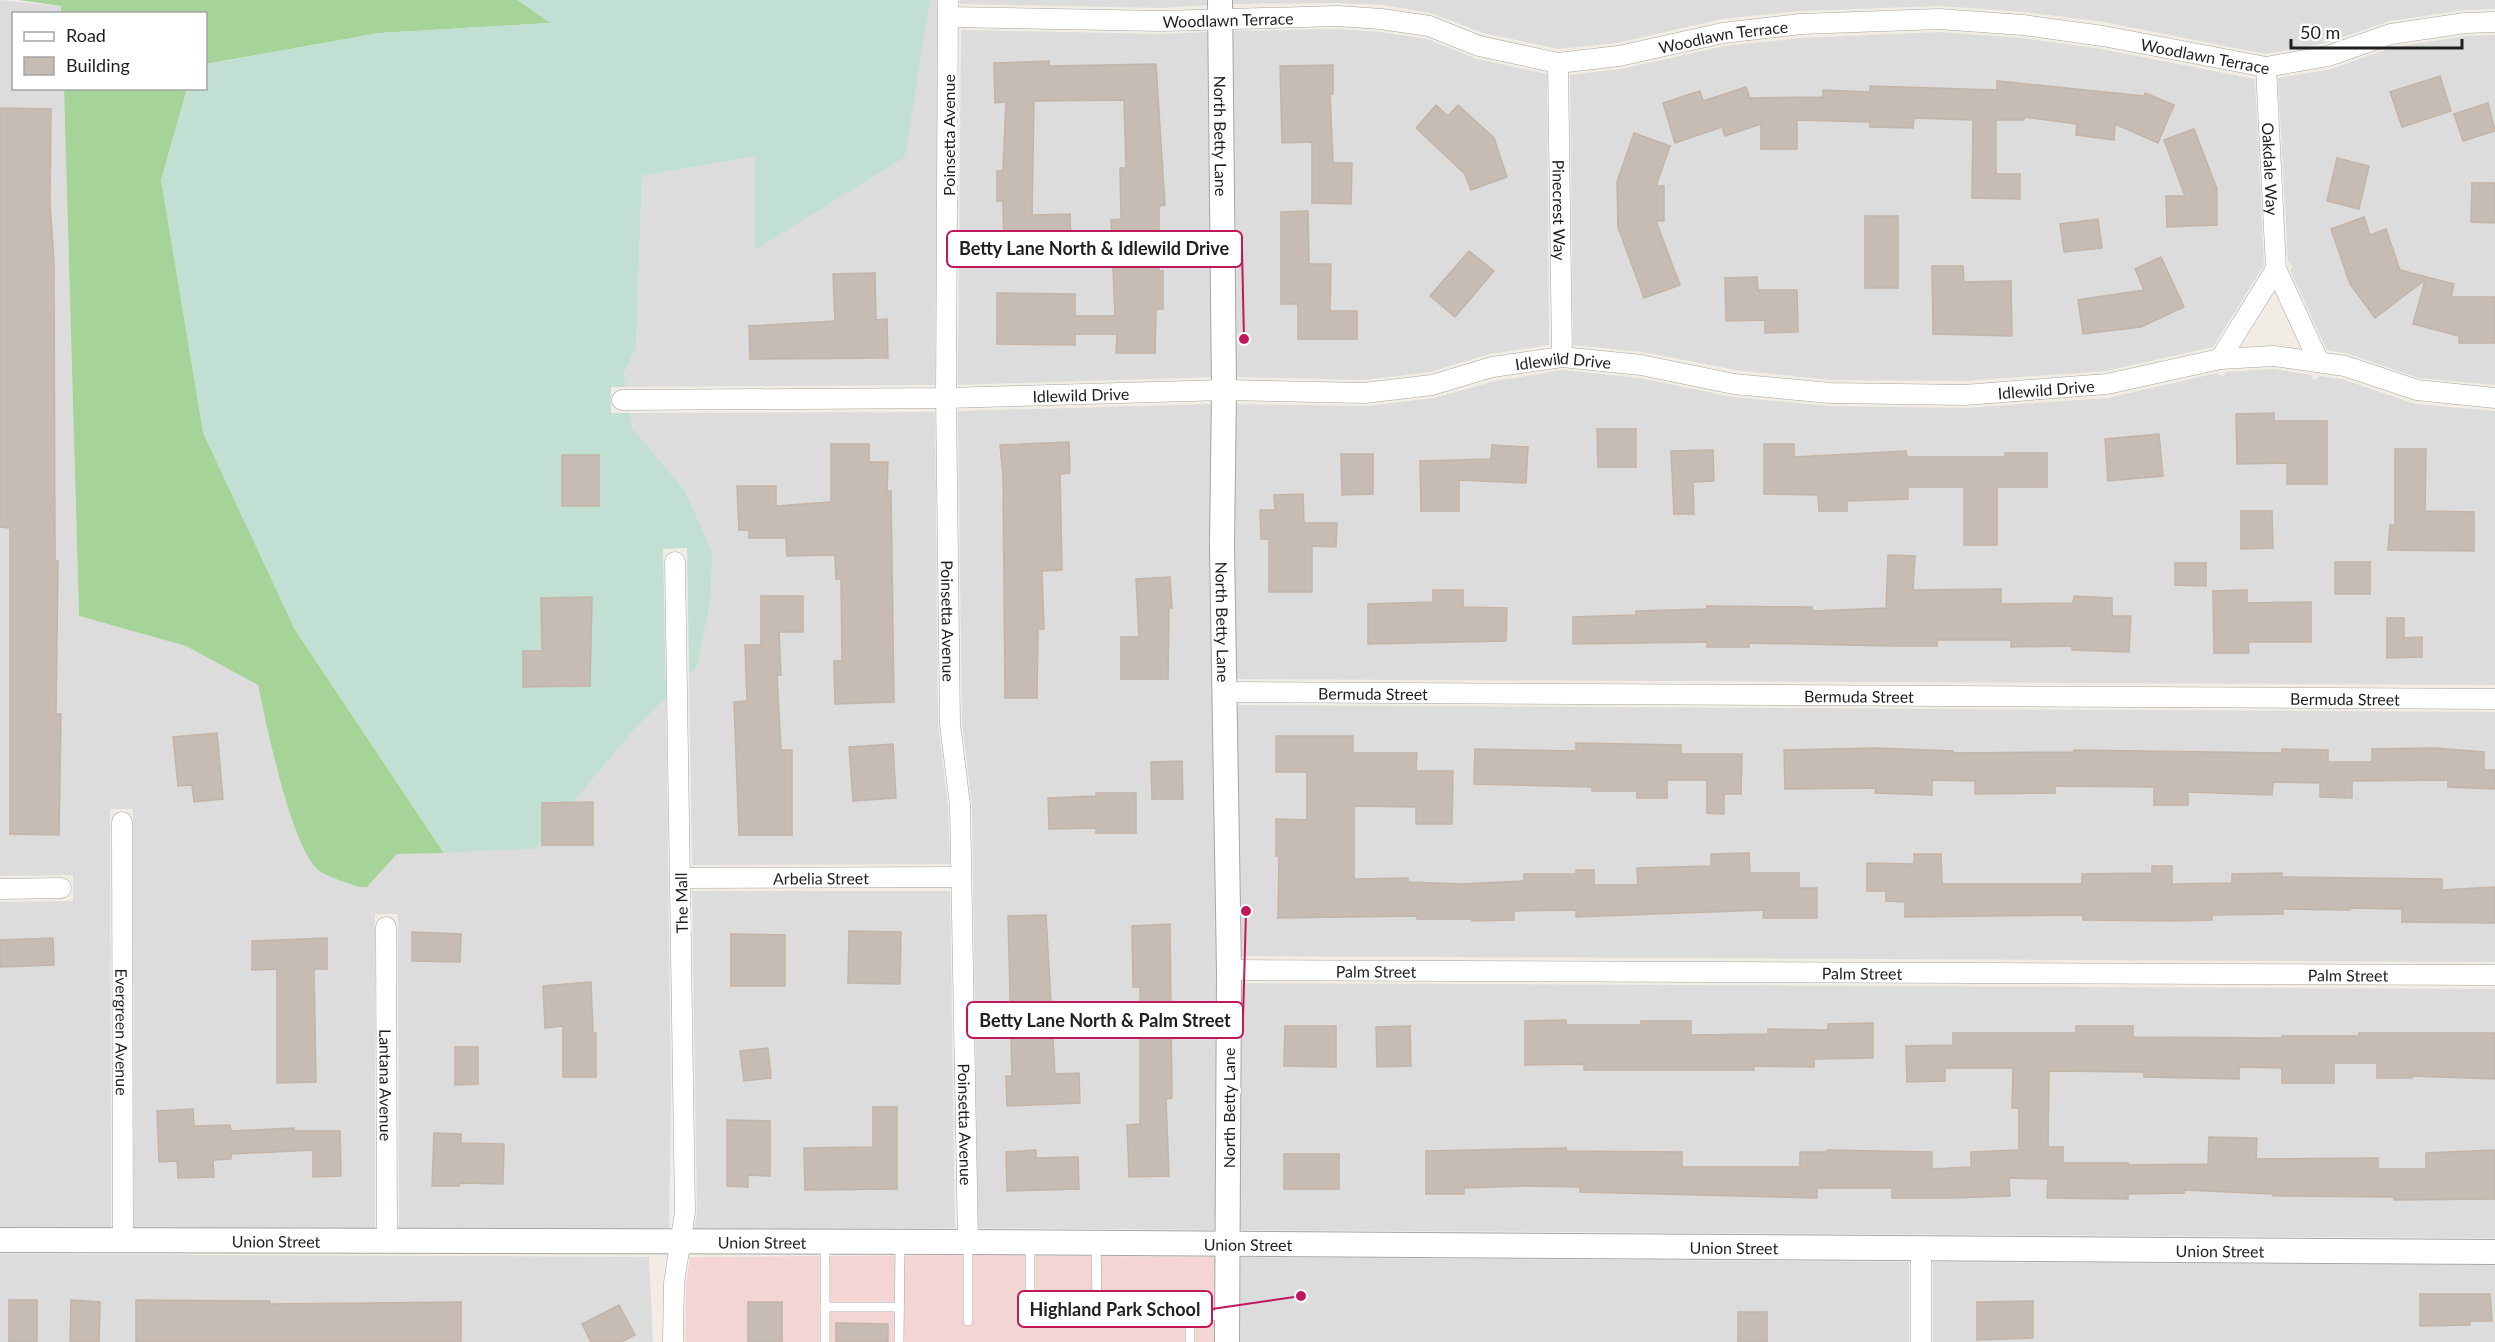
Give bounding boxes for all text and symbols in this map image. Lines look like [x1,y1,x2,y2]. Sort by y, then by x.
street label: Woodlawn Terrace [1162,8,1294,30]
legend [12,12,207,90]
scale bar [2291,12,2462,50]
street label: Woodlawn Terrace [1657,16,1789,56]
text: 50 m [2300,21,2340,43]
text: Road [66,24,106,46]
street label: Woodlawn Terrace [2139,34,2271,77]
text: Building [66,54,130,76]
street label: Poinsetta Avenue [939,74,958,196]
street label: North Betty Lane [1211,76,1232,196]
street label: Oakdale Way [2259,122,2283,217]
street label: Pinecrest Way [1550,160,1570,261]
callout: Betty Lane North & Idlewild Drive [947,231,1242,267]
text: Betty Lane North & Idlewild Drive [959,237,1229,259]
street label: Idlewild Drive [1514,347,1612,373]
street label: Idlewild Drive [1997,376,2095,402]
street label: Idlewild Drive [1032,383,1130,405]
street label: Poinsetta Avenue [938,560,959,682]
street label: North Betty Lane [1213,561,1234,682]
street label: Bermuda Street [1318,683,1428,703]
street label: Bermuda Street [1804,686,1914,705]
street label: Bermuda Street [2290,688,2400,708]
street label: Arbelia Street [773,868,869,887]
street label: The Mall [671,872,691,934]
street label: Palm Street [1336,961,1417,980]
street label: Palm Street [1822,963,1903,982]
street label: Palm Street [2308,965,2389,984]
street label: Evergreen Avenue [113,968,132,1096]
callout: Betty Lane North & Palm Street [967,1002,1243,1038]
text: Betty Lane North & Palm Street [979,1009,1231,1031]
street label: Lantana Avenue [377,1029,396,1141]
street label: North Betty Lane [1219,1048,1238,1168]
street label: Poinsetta Avenue [955,1063,976,1185]
street label: Union Street [232,1231,321,1250]
street label: Union Street [718,1232,807,1251]
street label: Union Street [1204,1234,1293,1254]
street label: Union Street [1690,1237,1779,1257]
street label: Union Street [2176,1240,2265,1260]
callout: Highland Park School [1018,1291,1212,1327]
text: Highland Park School [1030,1298,1200,1320]

